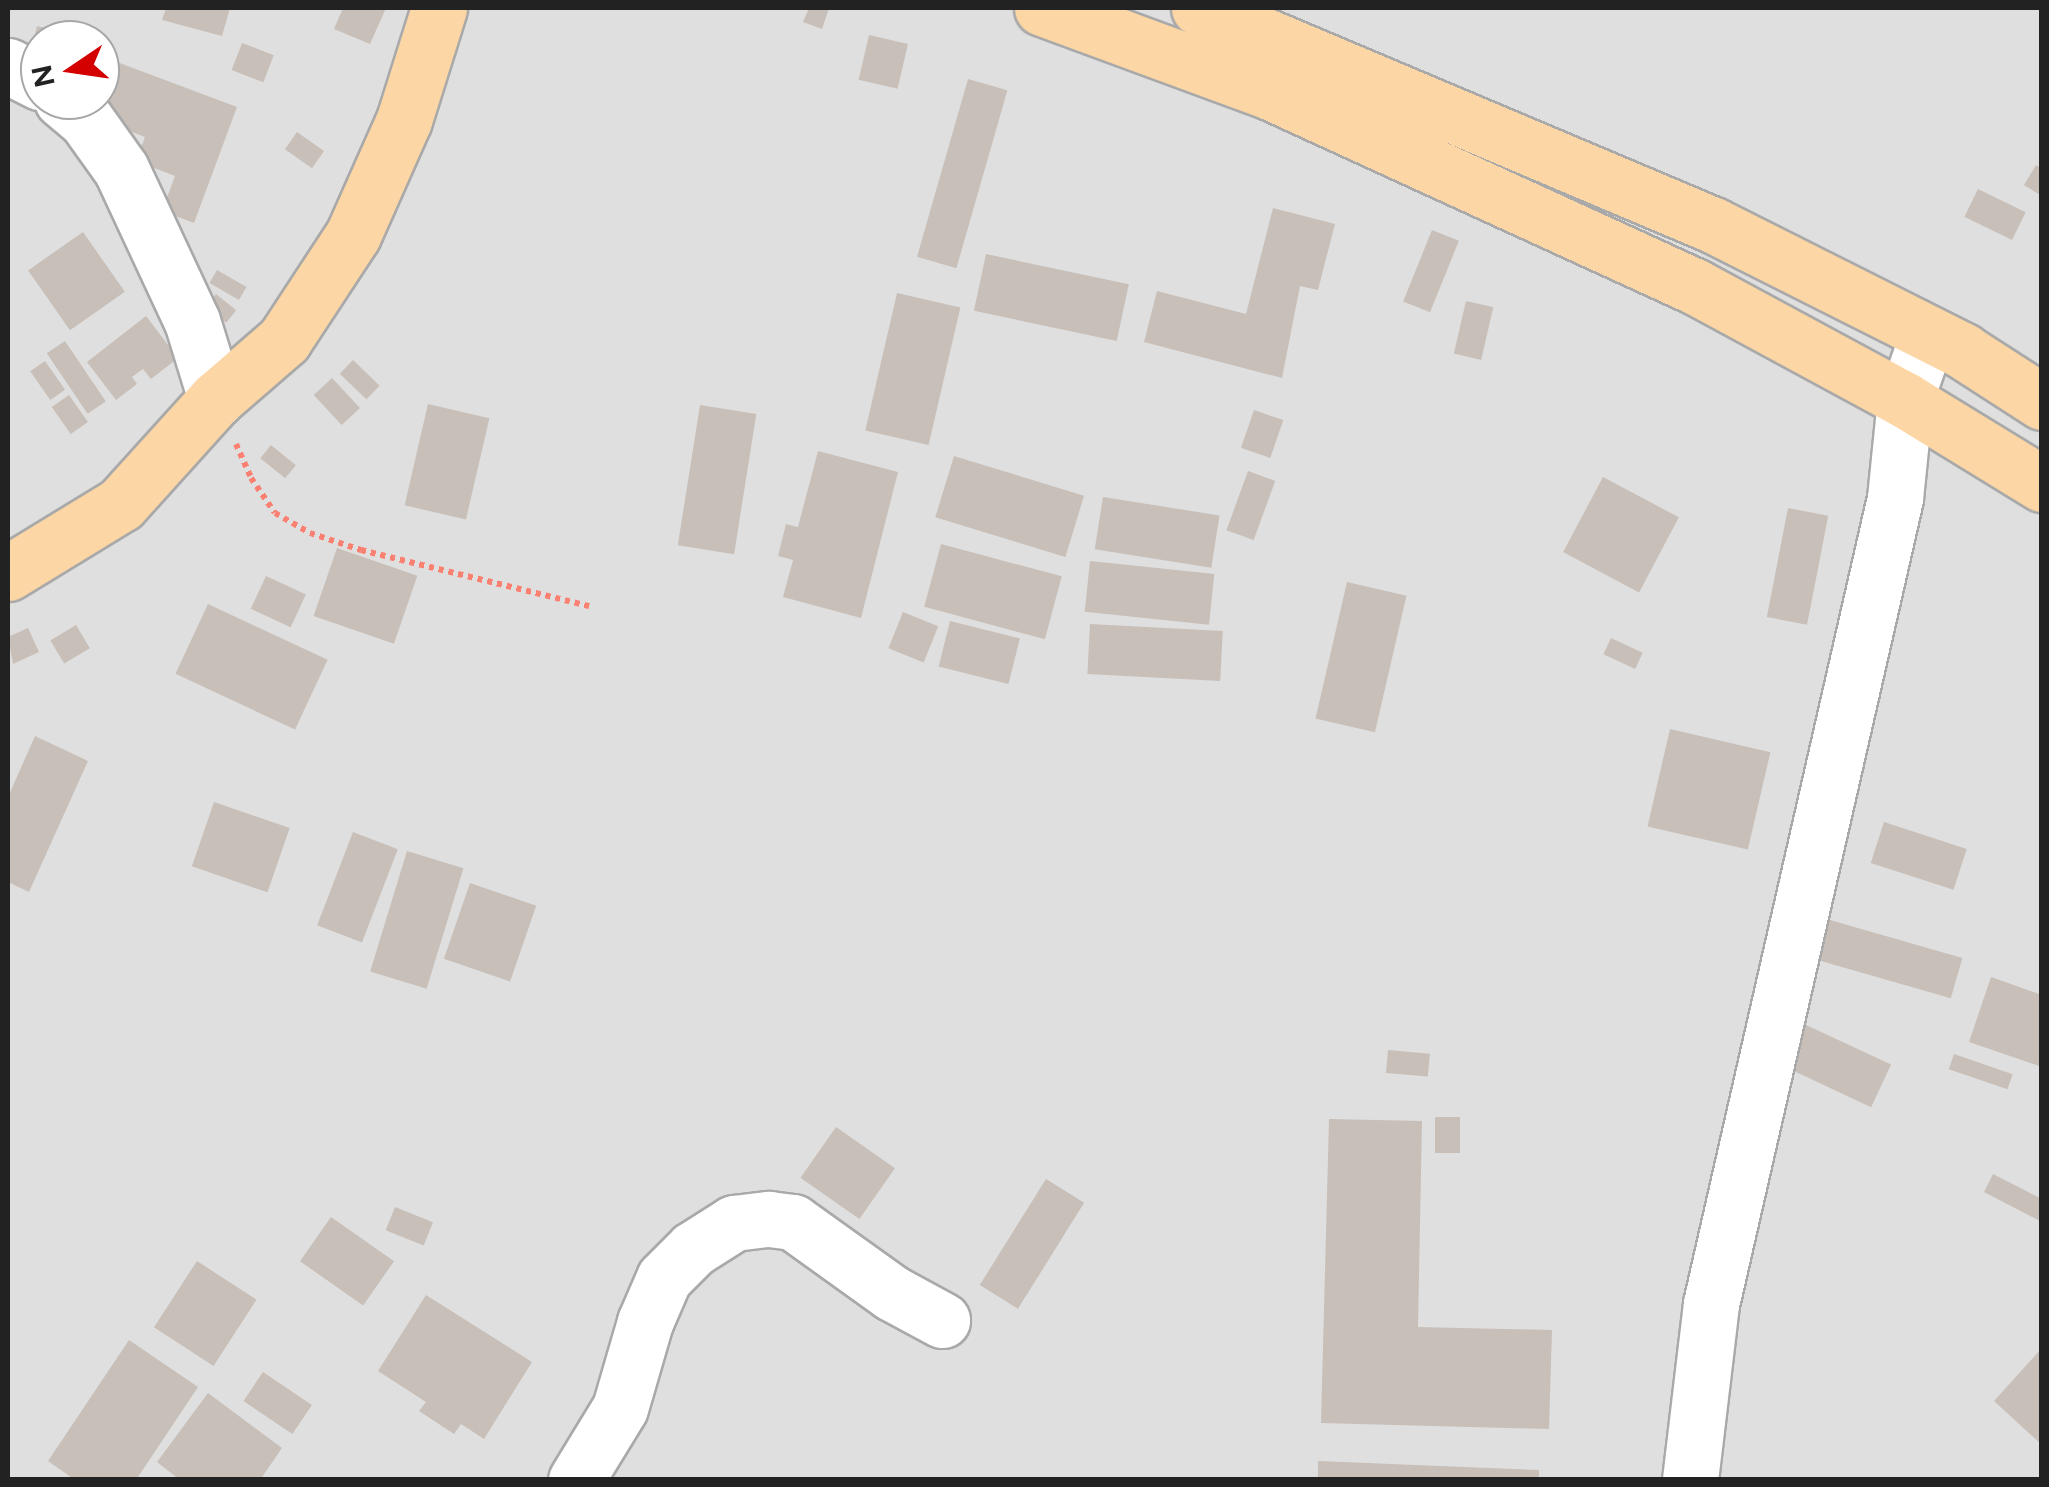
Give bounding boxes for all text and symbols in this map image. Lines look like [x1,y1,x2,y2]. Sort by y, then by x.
north arrow [20,20,120,120]
text: N [24,62,62,91]

